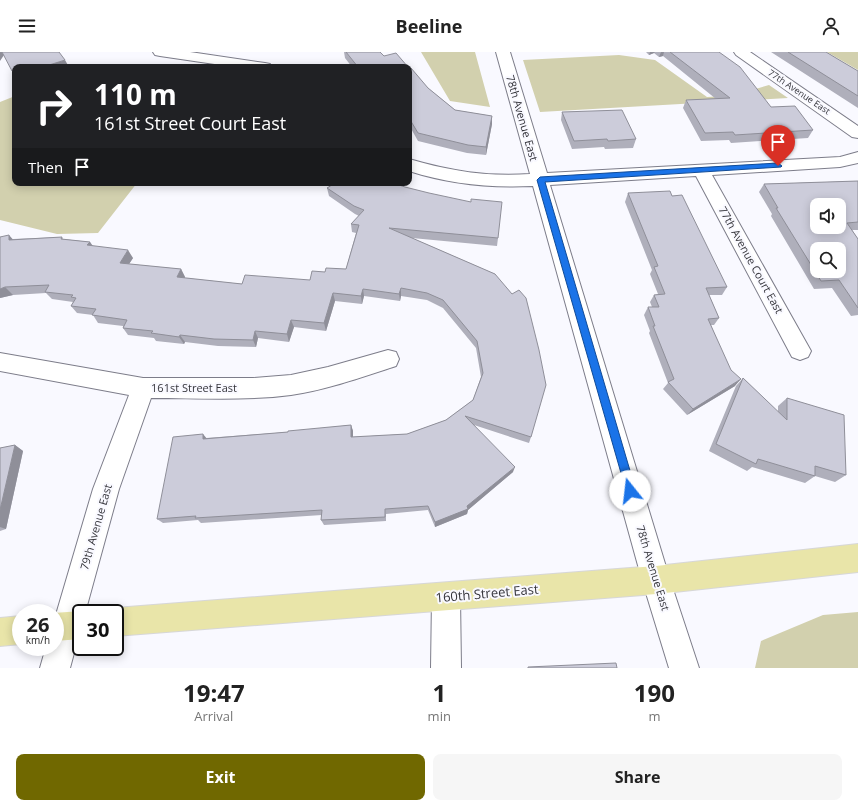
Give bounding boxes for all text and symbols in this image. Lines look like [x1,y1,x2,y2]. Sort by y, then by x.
text: Beeline [396,14,462,38]
icon: menu [16,15,38,37]
icon: person [820,15,842,37]
street label: 77th Avenue East [766,66,833,117]
street label: 78th Avenue East [503,73,542,163]
text: 110 m [94,75,177,113]
icon: right [28,80,80,132]
text: 161st Street Court East [94,111,286,135]
pin [761,125,795,166]
icon: arrive [767,131,789,153]
icon: arrive [71,156,93,178]
text: Then [28,157,63,177]
map controls [810,198,846,278]
button: sound [810,198,846,234]
street label: 77th Avenue Court East [716,204,787,316]
button: search [810,242,846,278]
street label: 161st Street East [151,380,237,395]
position arrow [609,470,651,512]
street label: 79th Avenue East [76,482,115,572]
street label: 78th Avenue East [633,523,674,613]
street label: 160th Street East [435,580,540,606]
speed limit sign: 30 [72,604,124,656]
text: 26 [27,611,49,638]
text: km/h [26,633,50,647]
text: 19:47 [183,676,245,709]
text: 1 [432,676,446,709]
text: 190 [634,676,675,709]
text: Arrival [194,707,233,725]
text: min [428,707,451,725]
text: m [648,707,660,725]
button: Exit [16,754,425,800]
button: Share [433,754,842,800]

